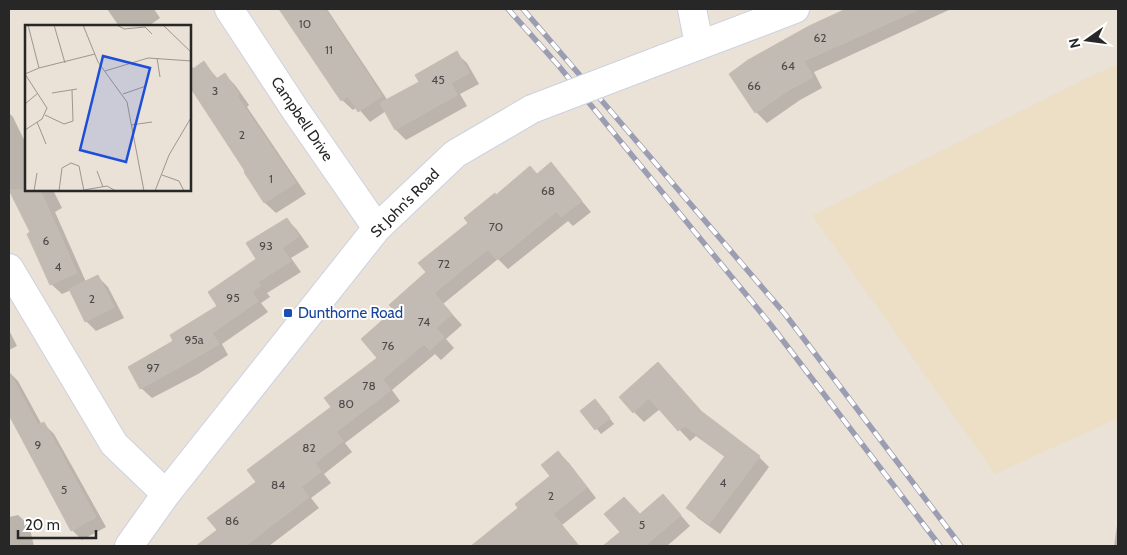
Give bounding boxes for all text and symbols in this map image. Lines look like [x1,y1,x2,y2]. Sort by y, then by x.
north arrow [1062,15,1112,65]
house number: 10 [299,16,311,31]
inset map [25,25,191,191]
house number: 62 [813,30,827,45]
text: N [1064,36,1084,50]
house number: 11 [325,42,333,57]
house number: 64 [781,58,795,73]
house number: 45 [431,72,445,87]
street label: Campbell Drive [267,73,337,165]
house number: 66 [747,78,761,93]
house number: 3 [212,83,218,98]
house number: 2 [239,127,245,142]
street label: St John's Road [367,165,443,241]
house number: 1 [269,171,273,186]
house number: 68 [541,183,555,198]
house number: 70 [489,219,503,234]
house number: 6 [43,233,50,248]
house number: 93 [259,238,273,253]
house number: 72 [438,256,450,271]
house number: 4 [55,259,62,274]
house number: 95 [226,290,240,305]
house number: 2 [89,291,95,306]
place label: Dunthorne Road [298,304,403,322]
marker: Dunthorne Road [282,307,294,319]
house number: 74 [418,314,430,329]
house number: 95a [184,332,204,347]
house number: 76 [382,338,394,353]
house number: 97 [147,360,159,375]
house number: 78 [362,378,376,393]
house number: 80 [338,396,354,411]
house number: 9 [35,437,42,452]
house number: 82 [302,440,316,455]
house number: 4 [720,475,727,490]
house number: 84 [271,477,285,492]
house number: 5 [61,482,67,497]
house number: 2 [548,488,554,503]
scale bar [18,508,95,540]
house number: 86 [225,513,239,528]
text: 20 m [25,516,60,534]
house number: 5 [639,517,645,532]

